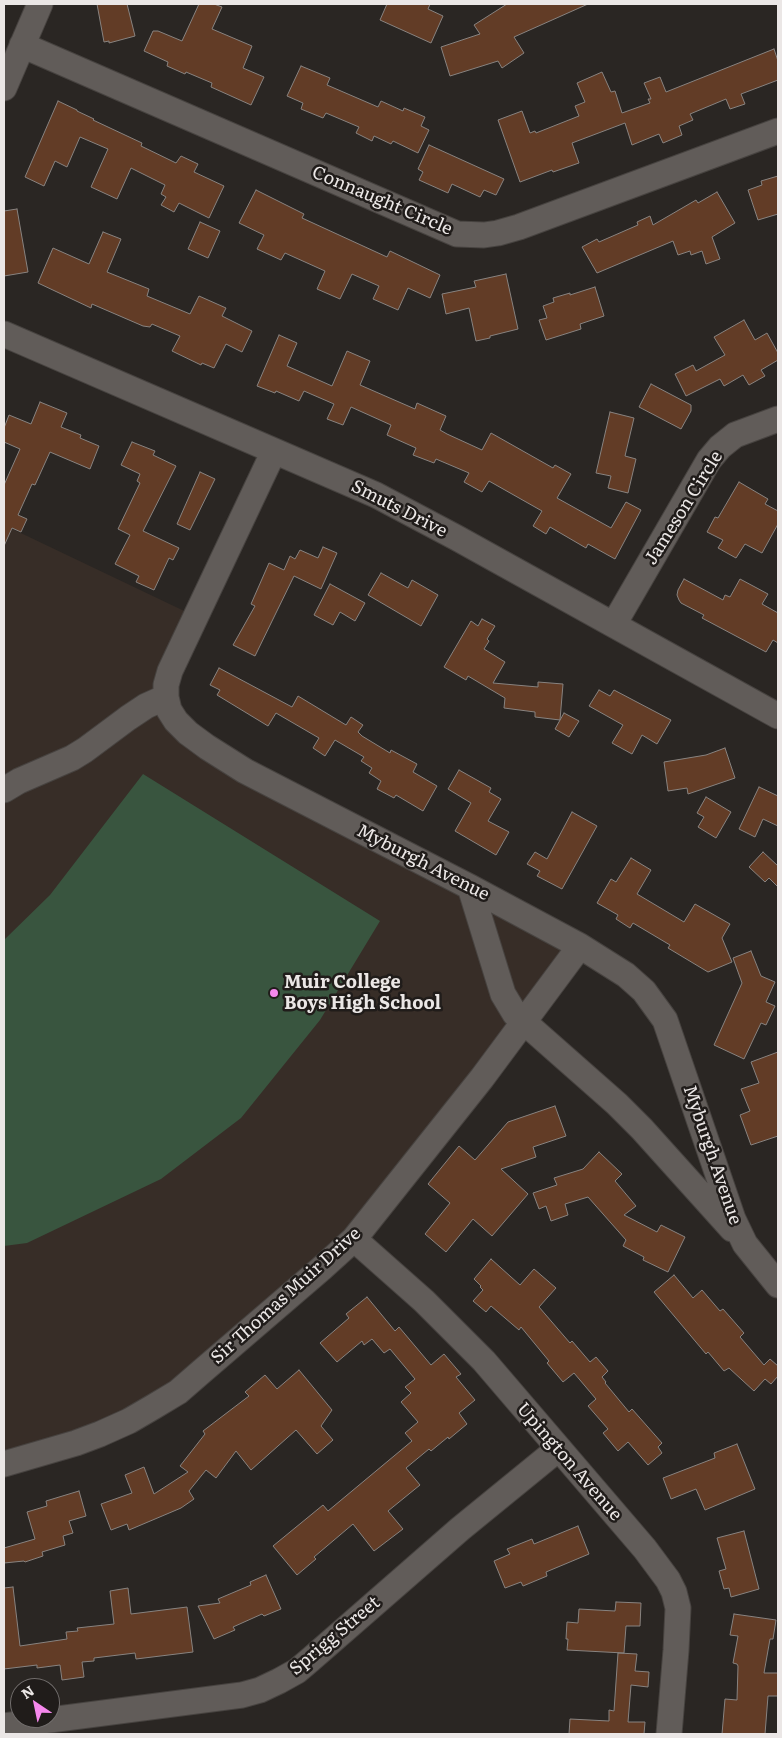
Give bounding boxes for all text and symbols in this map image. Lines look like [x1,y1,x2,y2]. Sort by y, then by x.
street label: Connaught Circle [309,162,455,240]
street label: Jameson Circle [640,447,728,569]
street label: Smuts Drive [348,476,450,542]
street label: Myburgh Avenue [353,820,493,906]
place label: Muir College Boys High School [284,972,441,1014]
marker: Muir College Boys High School [268,987,280,999]
street label: Myburgh Avenue [678,1082,746,1228]
street label: Sir Thomas Muir Drive [207,1223,365,1369]
street label: Upington Avenue [512,1398,626,1526]
street label: Sprigg Street [285,1592,385,1680]
north arrow [10,1678,60,1728]
text: N [17,1680,38,1703]

